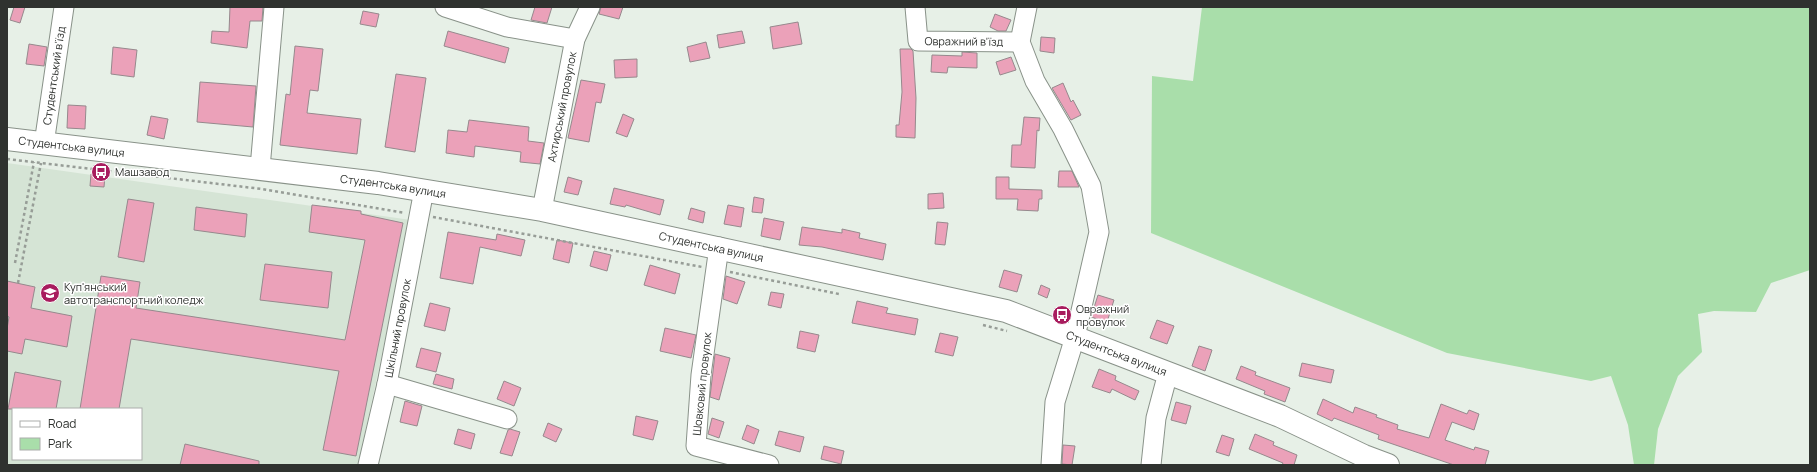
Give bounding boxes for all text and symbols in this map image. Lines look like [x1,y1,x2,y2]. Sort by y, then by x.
street label: Студентський в'їзд [39,25,68,126]
street label: Овражний в'їзд [924,33,1004,49]
street label: Ахтирський провулок [543,50,580,163]
street label: Студентська вулиця [18,132,125,160]
bus stop icon: Машзавод [90,161,112,183]
place label: Машзавод [115,164,170,179]
street label: Студентська вулиця [339,171,447,201]
street label: Студентська вулиця [658,228,765,265]
street label: Шкільний провулок [380,277,414,379]
place label: Куп'янський автотранспортний коледж [64,279,204,307]
school or university icon: Куп'янський автотранспортний коледж [39,282,61,304]
place label: Овражний провулок [1076,301,1129,329]
bus stop icon: Овражний провулок [1051,304,1073,326]
street label: Студентська вулиця [1064,327,1169,379]
street label: Шовковий провулок [689,331,714,436]
legend [12,408,142,460]
text: Road [48,415,76,432]
text: Park [48,435,73,452]

